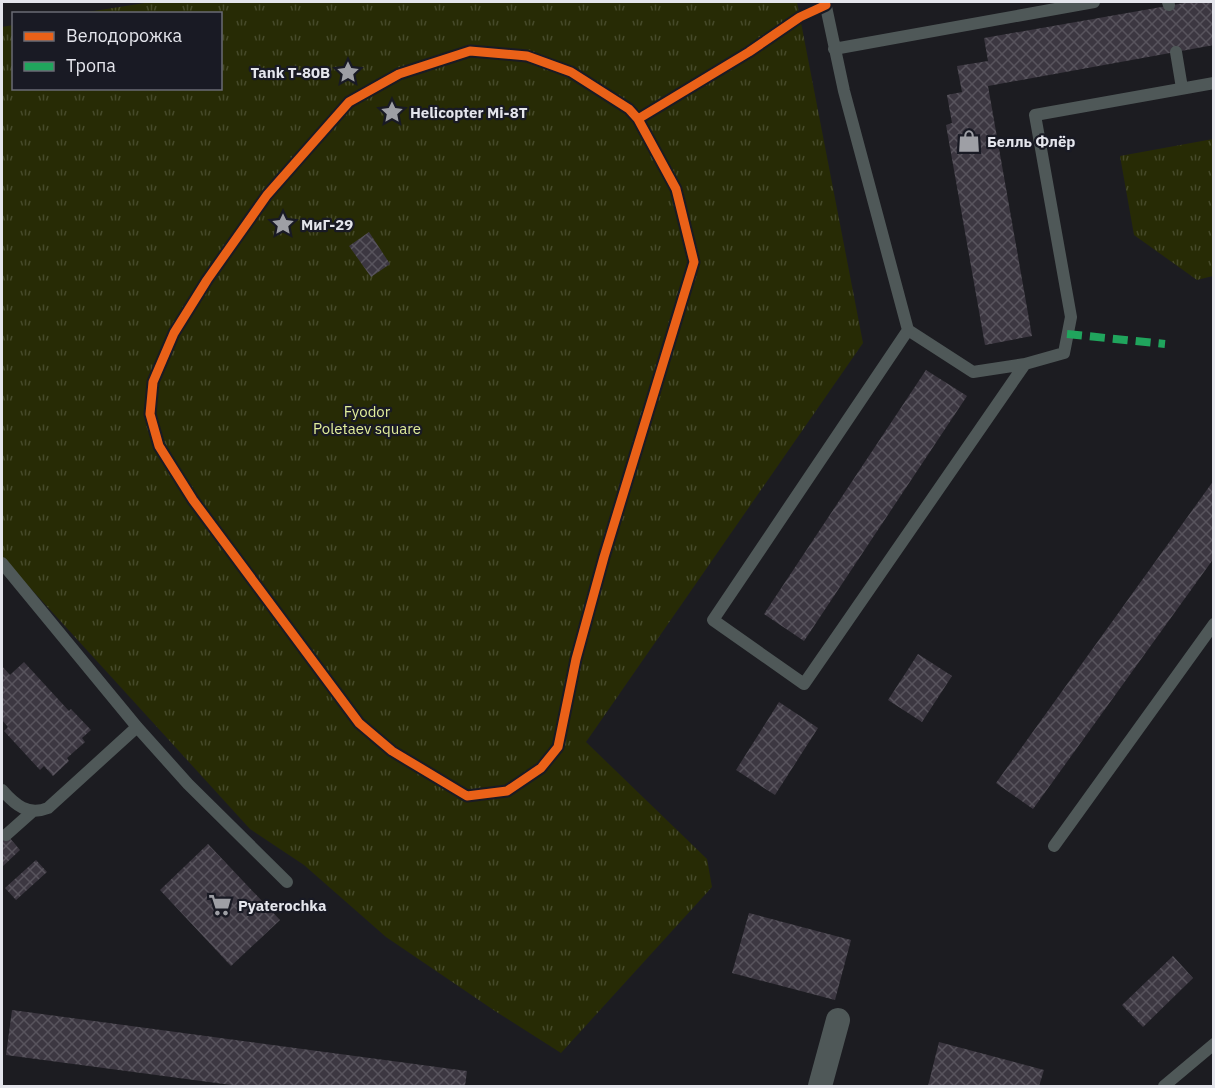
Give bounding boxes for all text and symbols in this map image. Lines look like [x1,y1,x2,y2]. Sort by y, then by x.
legend [12,12,222,90]
text: Велодорожка [66,24,182,47]
text: Тропа [66,54,116,77]
place icon: Tank T-80B [335,59,361,85]
place label: Tank T-80B [250,63,330,82]
place icon: Helicopter Mi-8T [379,99,405,125]
place label: Helicopter Mi-8T [410,103,528,122]
shop icon: Белль Флёр [956,128,982,154]
place label: Белль Флёр [987,132,1075,151]
place icon: МиГ-29 [270,211,296,237]
place label: МиГ-29 [301,215,353,234]
park label: Fyodor Poletaev square [313,402,421,438]
supermarket icon: Pyaterochka [207,892,233,918]
place label: Pyaterochka [238,896,327,915]

